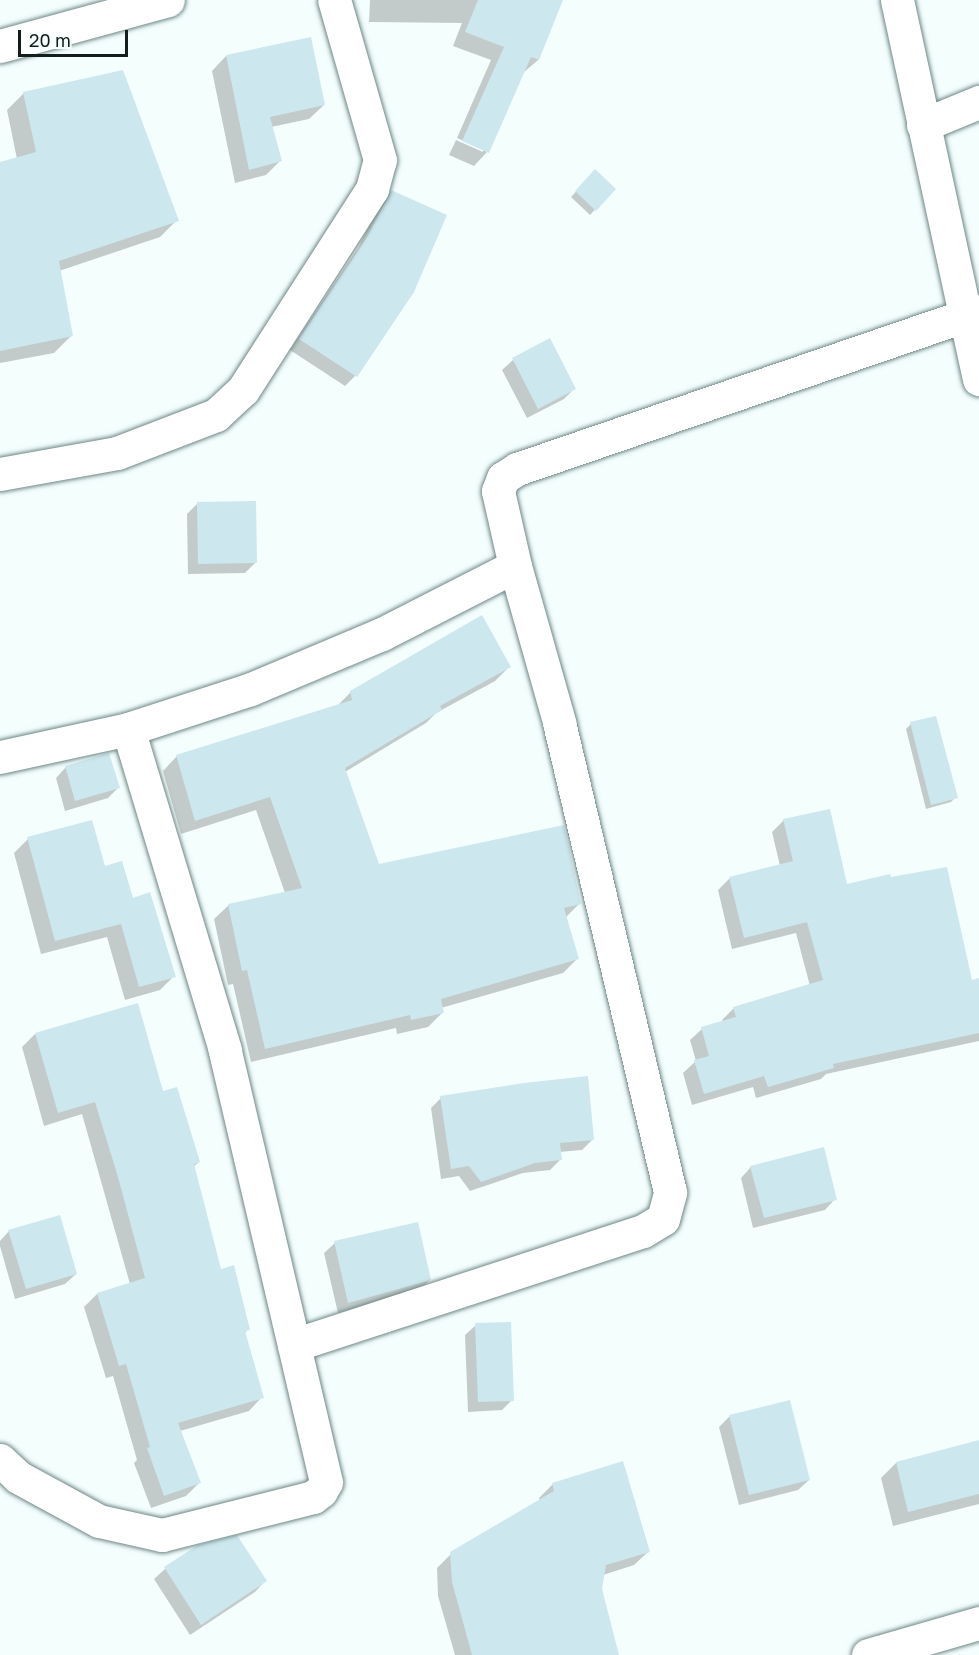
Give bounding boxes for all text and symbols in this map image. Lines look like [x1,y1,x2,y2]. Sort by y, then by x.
scale bar [21,18,130,56]
text: 20 m [29,29,71,51]

